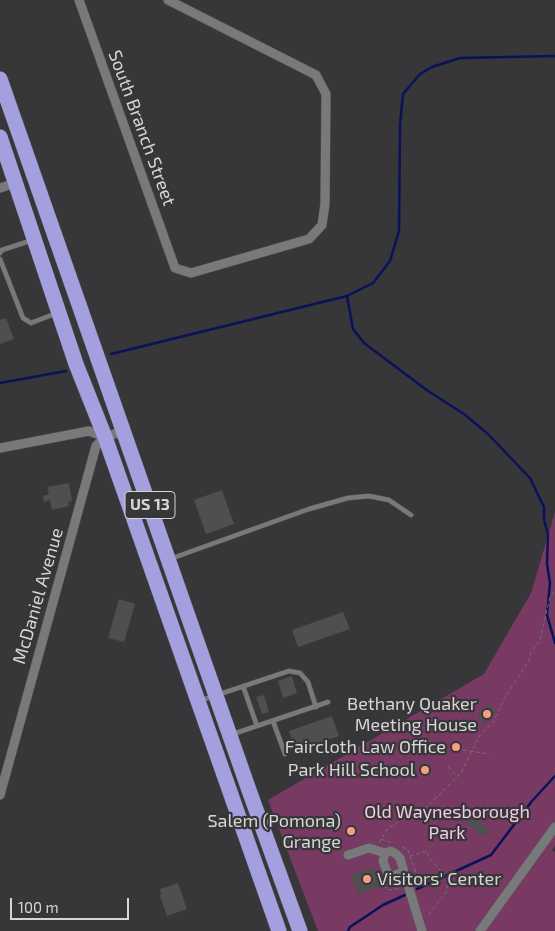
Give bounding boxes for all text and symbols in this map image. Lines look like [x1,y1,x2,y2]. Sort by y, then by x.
street label: South Branch Street [104,47,180,209]
road number: US 13 [125,492,175,518]
street label: McDaniel Avenue [8,525,68,667]
place label: Bethany Quaker Meeting House [347,693,477,736]
marker: Bethany Quaker Meeting House [481,708,493,720]
place label: Faircloth Law Office [285,736,446,758]
marker: Faircloth Law Office [450,741,462,753]
place label: Park Hill School [288,759,415,781]
marker: Park Hill School [419,764,431,776]
park label: Old Waynesborough Park [364,801,530,844]
place label: Salem (Pomona) Grange [207,810,341,852]
marker: Salem (Pomona) Grange [345,825,357,837]
place label: Visitors' Center [377,868,501,890]
marker: Visitors' Center [361,873,373,885]
scale bar [12,888,131,920]
text: 100 m [18,898,59,916]

